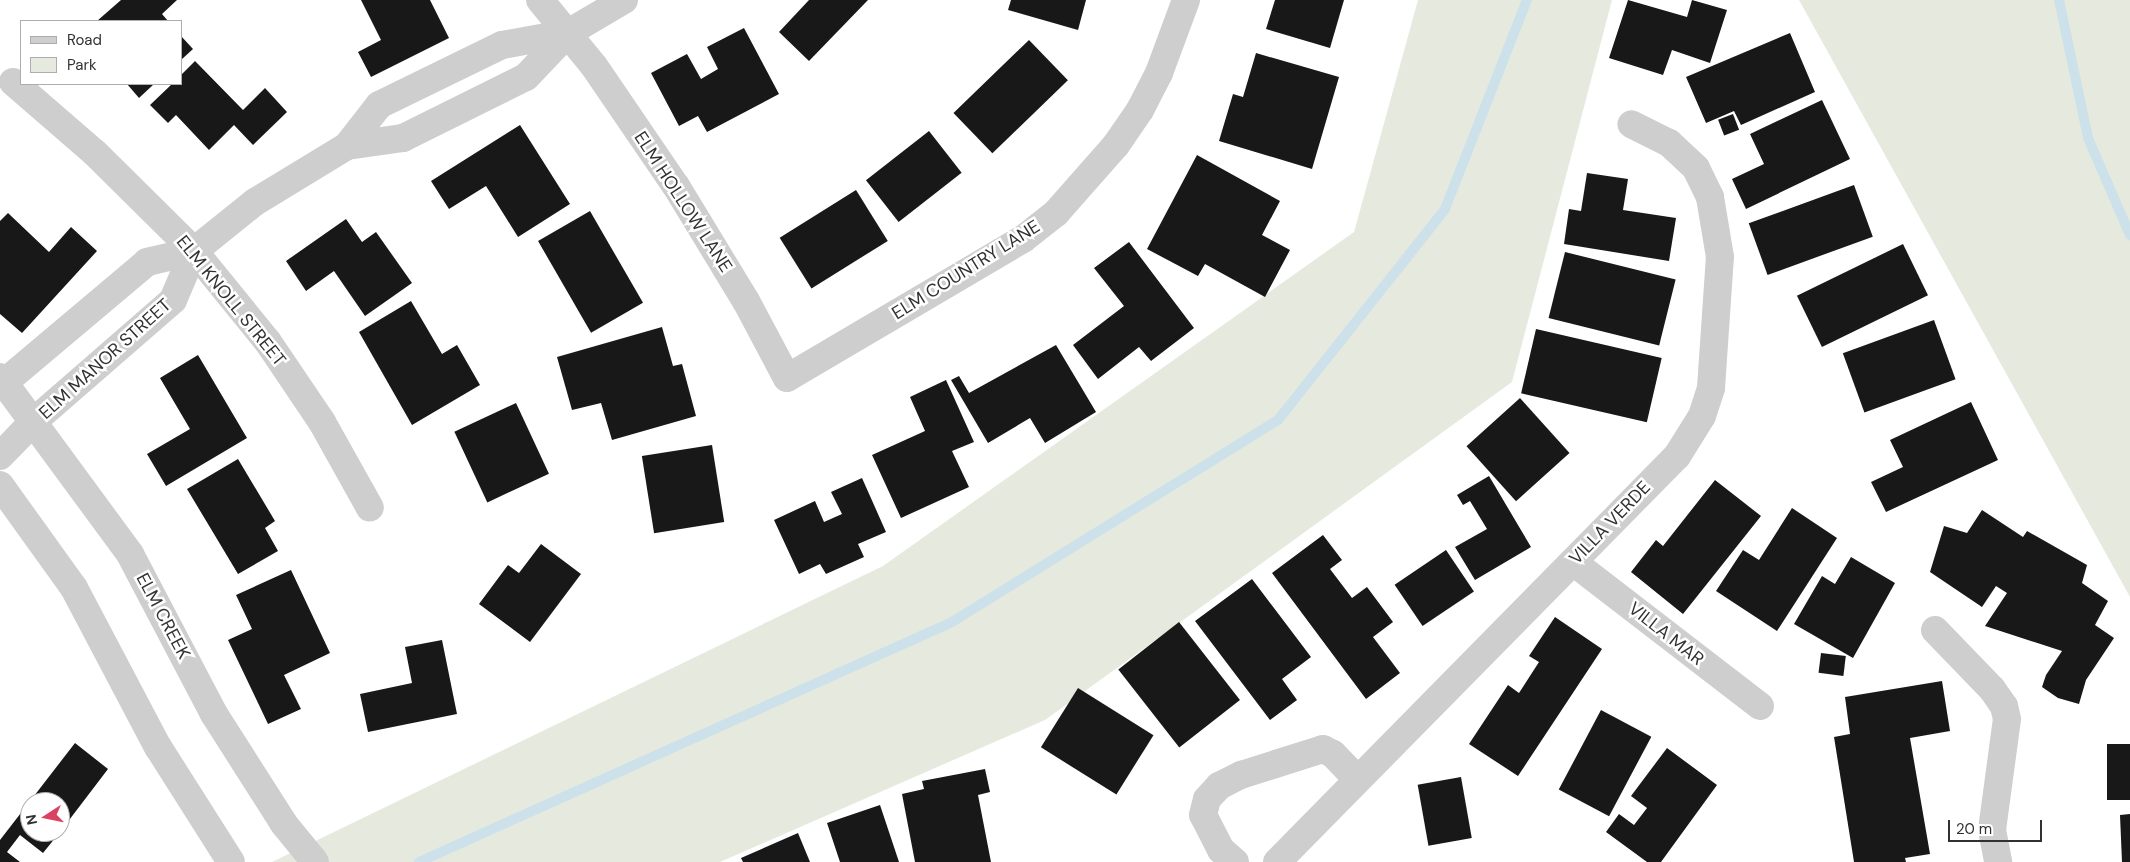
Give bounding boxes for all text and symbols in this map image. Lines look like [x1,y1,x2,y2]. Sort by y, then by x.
legend [20,20,182,85]
text: Road [67,30,102,50]
text: Park [67,55,97,75]
street label: ELM HOLLOW LANE [629,128,737,276]
street label: ELM COUNTRY LANE [888,216,1044,324]
street label: ELM KNOLL STREET [172,231,290,371]
street label: ELM MANOR STREET [35,294,175,424]
street label: VILLA VERDE [1565,477,1655,569]
street label: ELM CREEK [131,569,195,663]
street label: VILLA MAR [1624,598,1708,670]
north arrow [20,792,70,842]
scale bar [1950,810,2044,842]
text: N [21,813,41,826]
text: 20 m [1956,819,1992,839]

